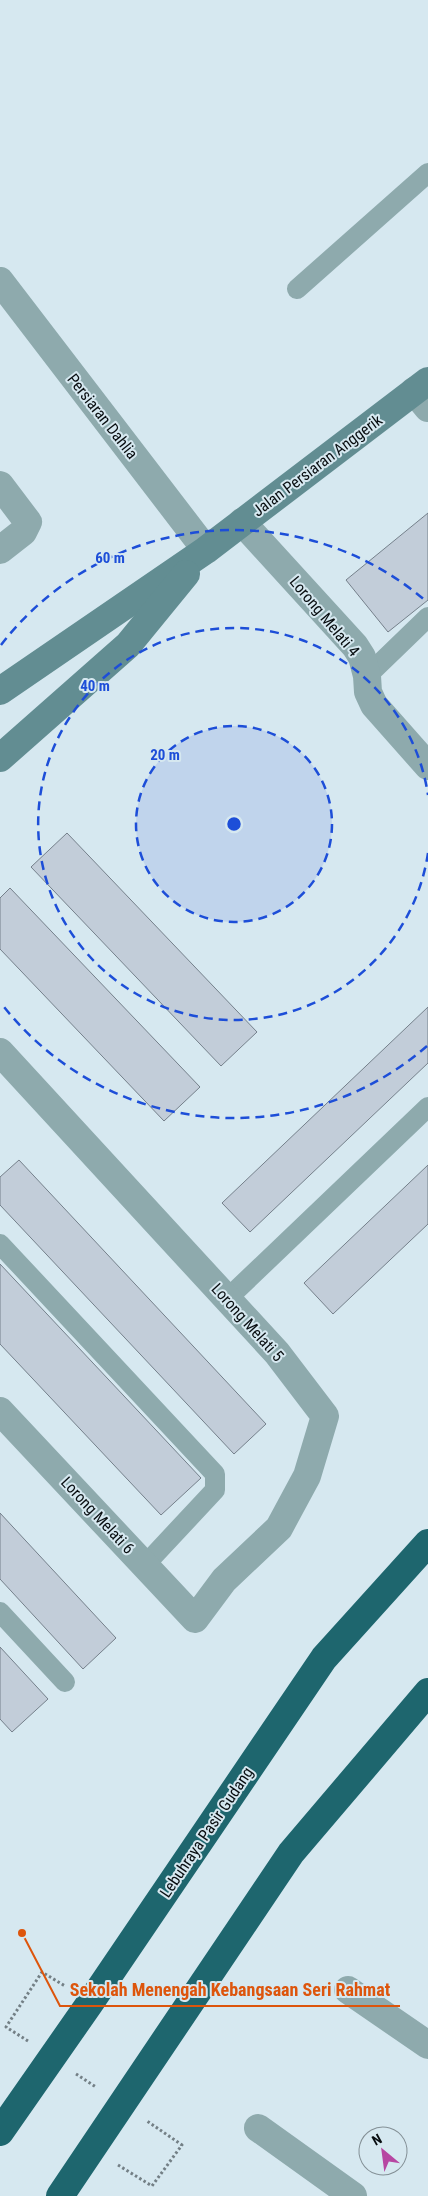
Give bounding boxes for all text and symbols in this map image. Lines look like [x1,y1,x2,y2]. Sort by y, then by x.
street label: Persiaran Dahlia [63,370,142,463]
street label: Jalan Persiaran Anggerik [249,410,387,520]
text: 60 m [95,549,125,567]
street label: Lorong Melati 4 [286,572,364,660]
text: 40 m [80,677,110,695]
text: 20 m [150,746,180,764]
centre of rings [225,815,243,833]
street label: Lorong Melati 5 [208,1279,288,1365]
street label: Lorong Melati 6 [57,1473,138,1558]
street label: Lebuhraya Pasir Gudang [156,1764,257,1901]
callout: Sekolah Menengah Kebangsaan Seri Rahmat [60,1973,400,2006]
text: Sekolah Menengah Kebangsaan Seri Rahmat [70,1979,391,2000]
north arrow [358,2126,408,2176]
text: N [369,2131,384,2149]

